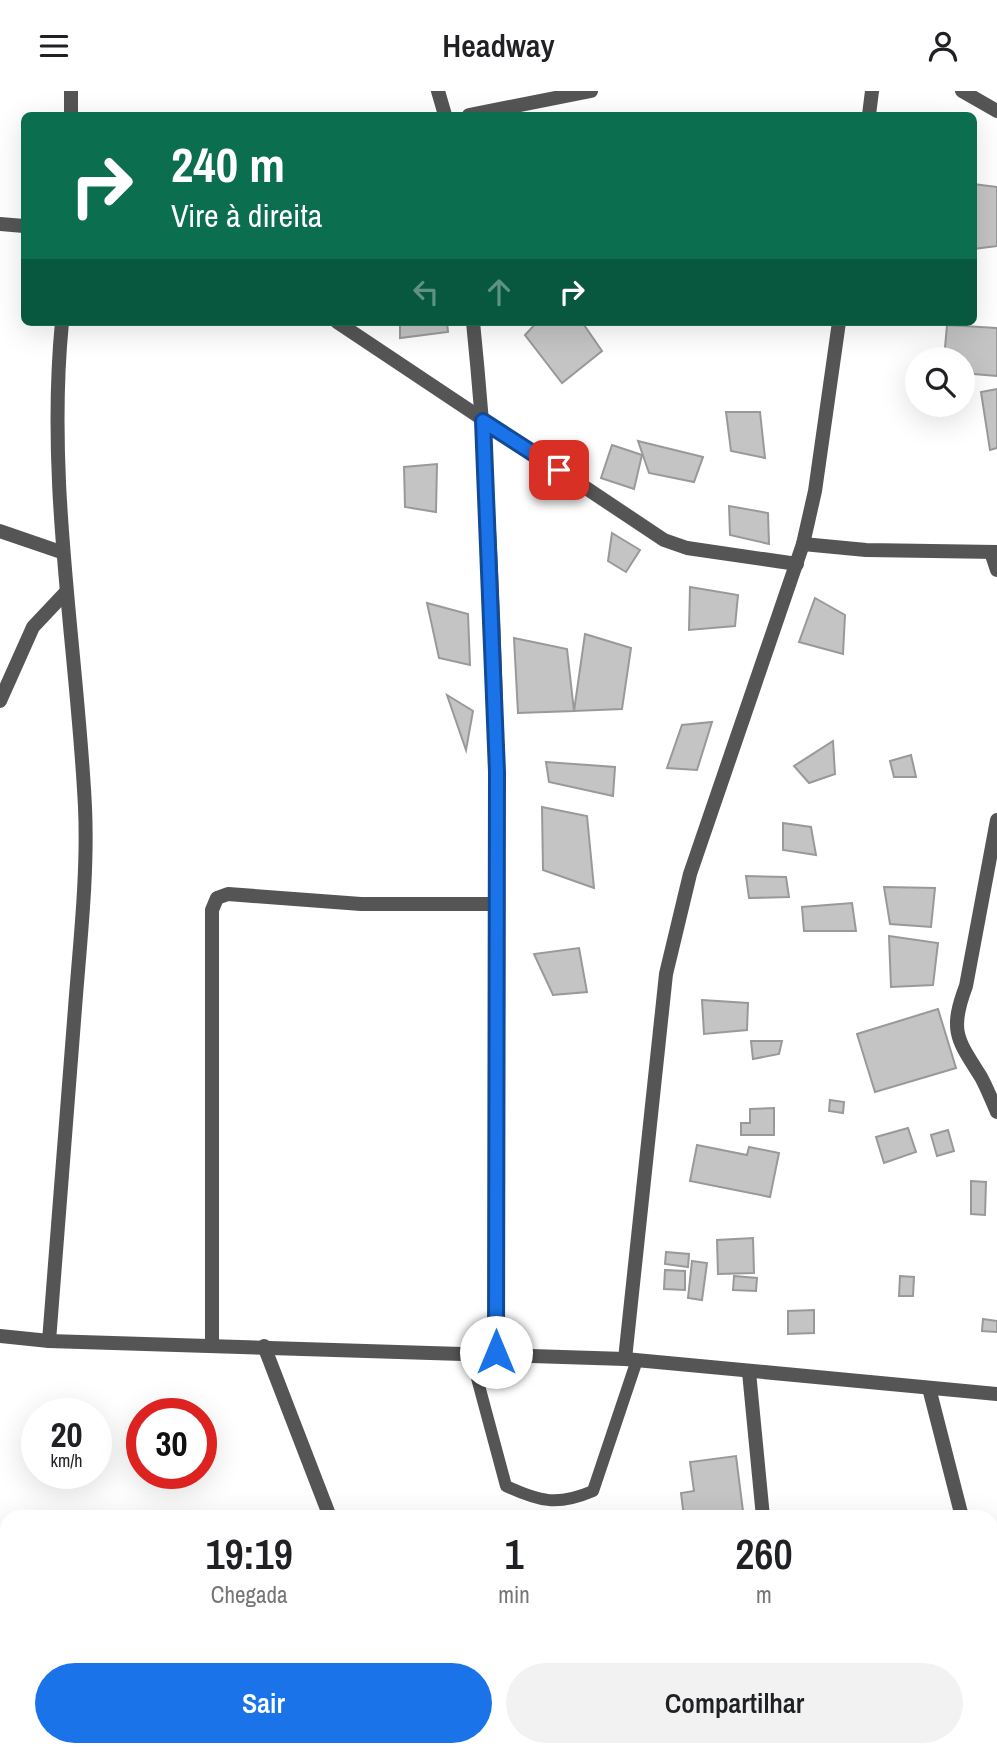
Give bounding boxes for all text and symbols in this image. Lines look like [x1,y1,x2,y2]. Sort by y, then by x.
text: Headway [442,24,555,67]
icon: menu [35,27,73,65]
icon: person [924,27,962,65]
text: 240 m [171,131,285,197]
icon: right [56,140,147,231]
text: Vire à direita [171,194,322,237]
icon: left [407,273,445,311]
icon: ahead [480,273,518,311]
icon: right [553,273,591,311]
map controls [905,347,975,417]
button: search [905,347,975,417]
pin [529,440,589,500]
icon: arrive [540,451,578,489]
position arrow [459,1315,533,1389]
speed limit sign: 30 [126,1398,217,1489]
text: 20 [51,1411,82,1458]
text: km/h [51,1448,83,1473]
text: 19:19 [205,1526,293,1582]
text: 1 [504,1526,524,1582]
text: 260 [735,1526,793,1582]
text: Chegada [211,1579,287,1610]
text: min [498,1579,530,1610]
text: m [756,1579,772,1610]
button: Sair [35,1663,492,1743]
button: Compartilhar [506,1663,963,1743]

